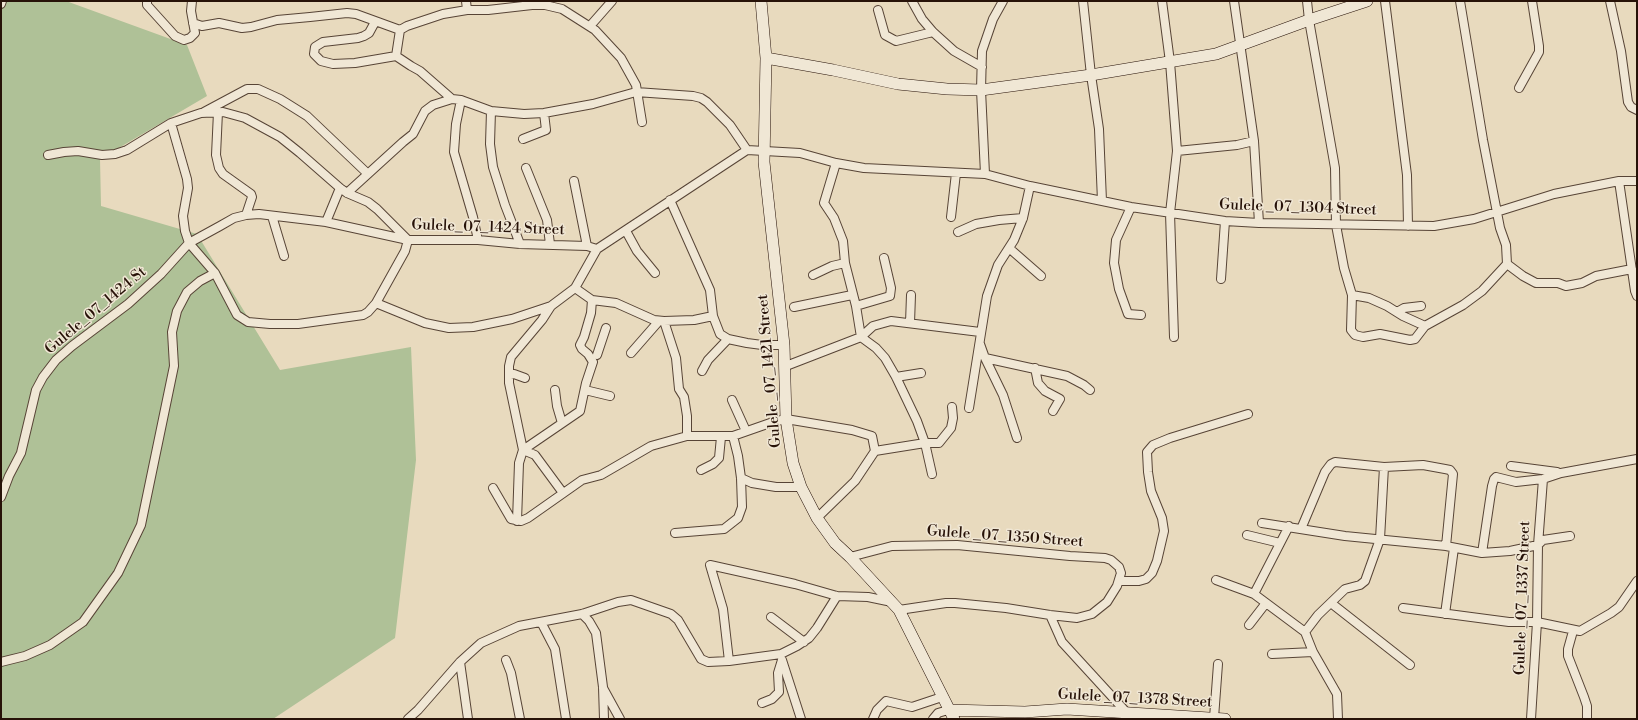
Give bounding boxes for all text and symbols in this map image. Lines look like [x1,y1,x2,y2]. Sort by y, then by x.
street label: Gulele _07_1304 Street [1219,196,1377,220]
street label: Gulele_07_1424 Street [411,216,565,240]
street label: Gulele_07_1424 St [42,263,150,359]
street label: Gulele _07_1421 Street [754,294,786,448]
street label: Gulele _07_1337 Street [1511,521,1535,675]
street label: Gulele _07_1350 Street [926,523,1084,551]
street label: Gulele _07_1378 Street [1057,686,1213,712]

